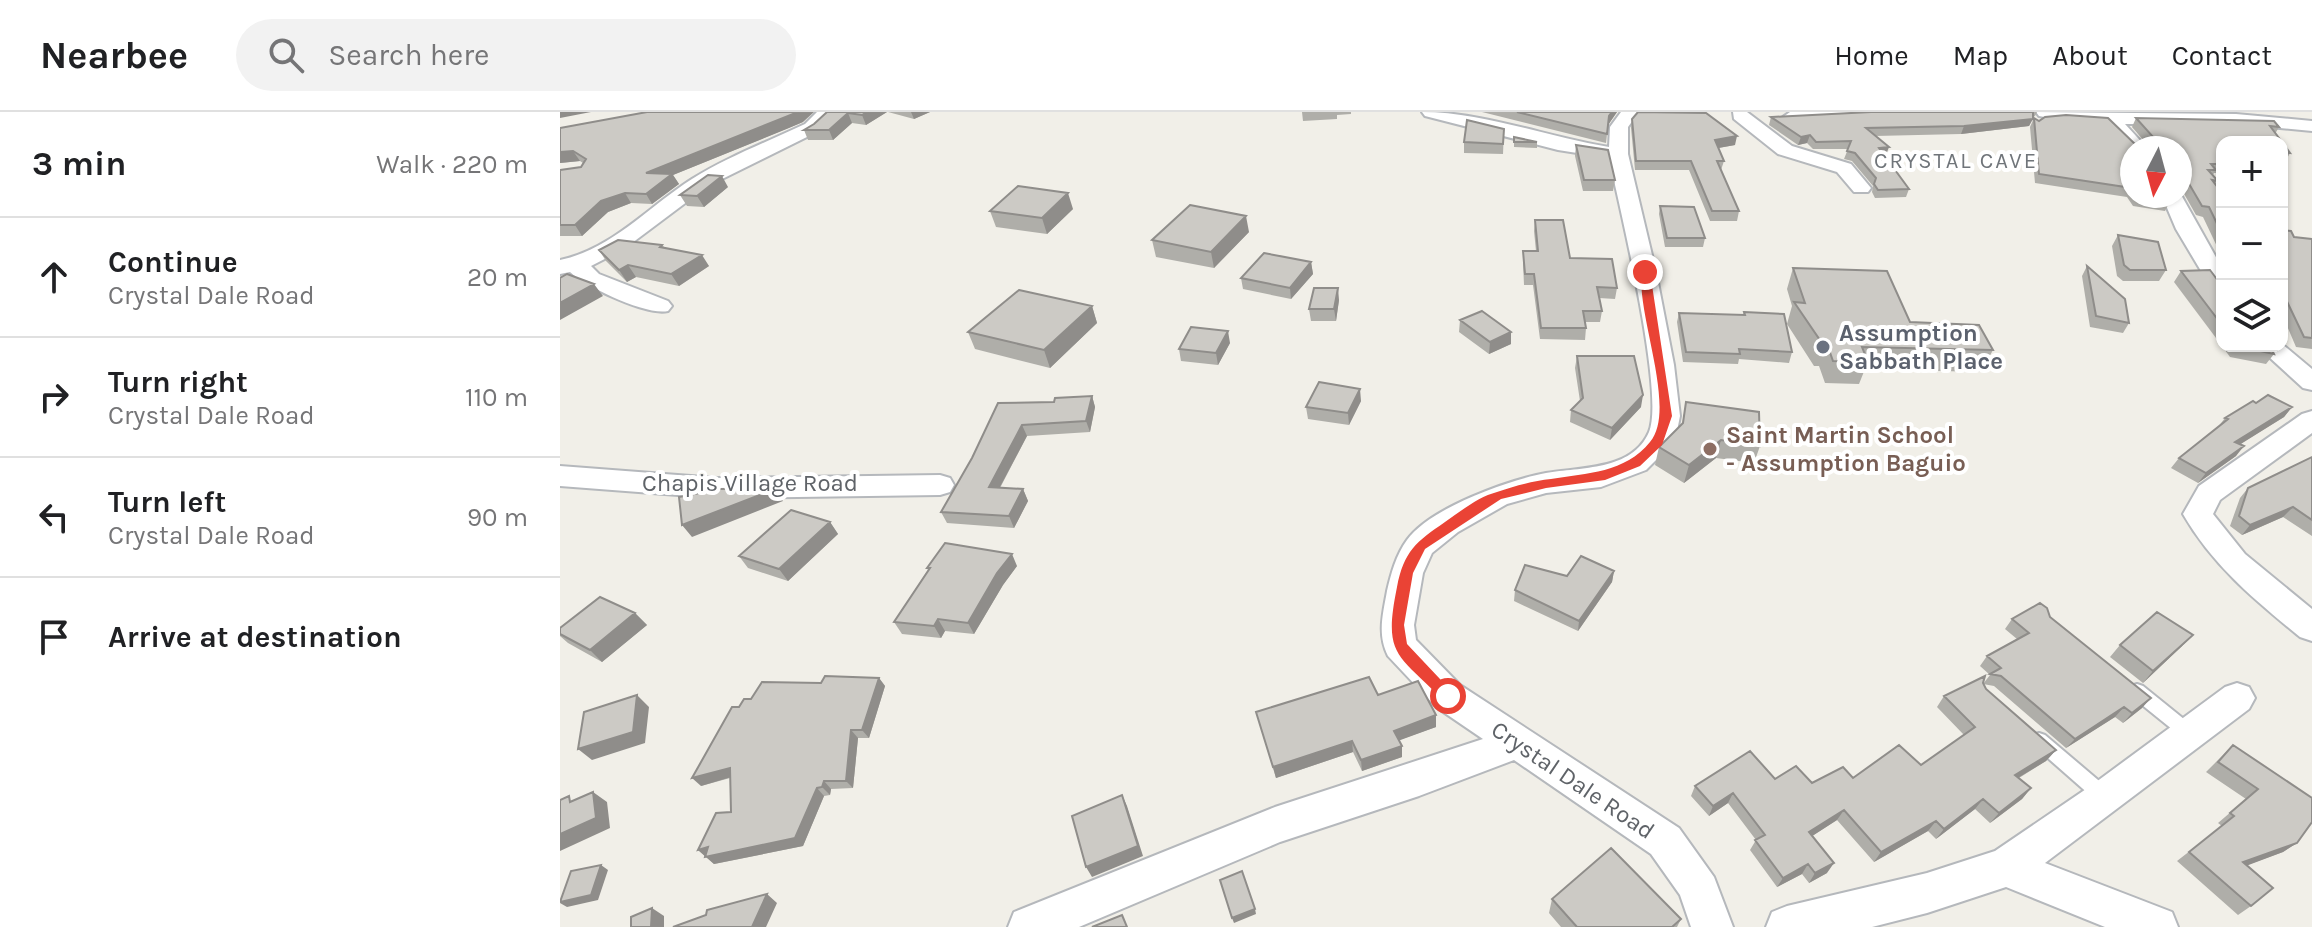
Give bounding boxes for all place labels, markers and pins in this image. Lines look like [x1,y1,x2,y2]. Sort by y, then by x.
place label: Assumption Sabbath Place [1839,319,2003,375]
marker: Assumption Sabbath Place [1814,338,1832,356]
place label: Saint Martin School - Assumption Baguio [1726,421,1966,477]
marker: Saint Martin School - Assumption Baguio [1701,440,1719,458]

